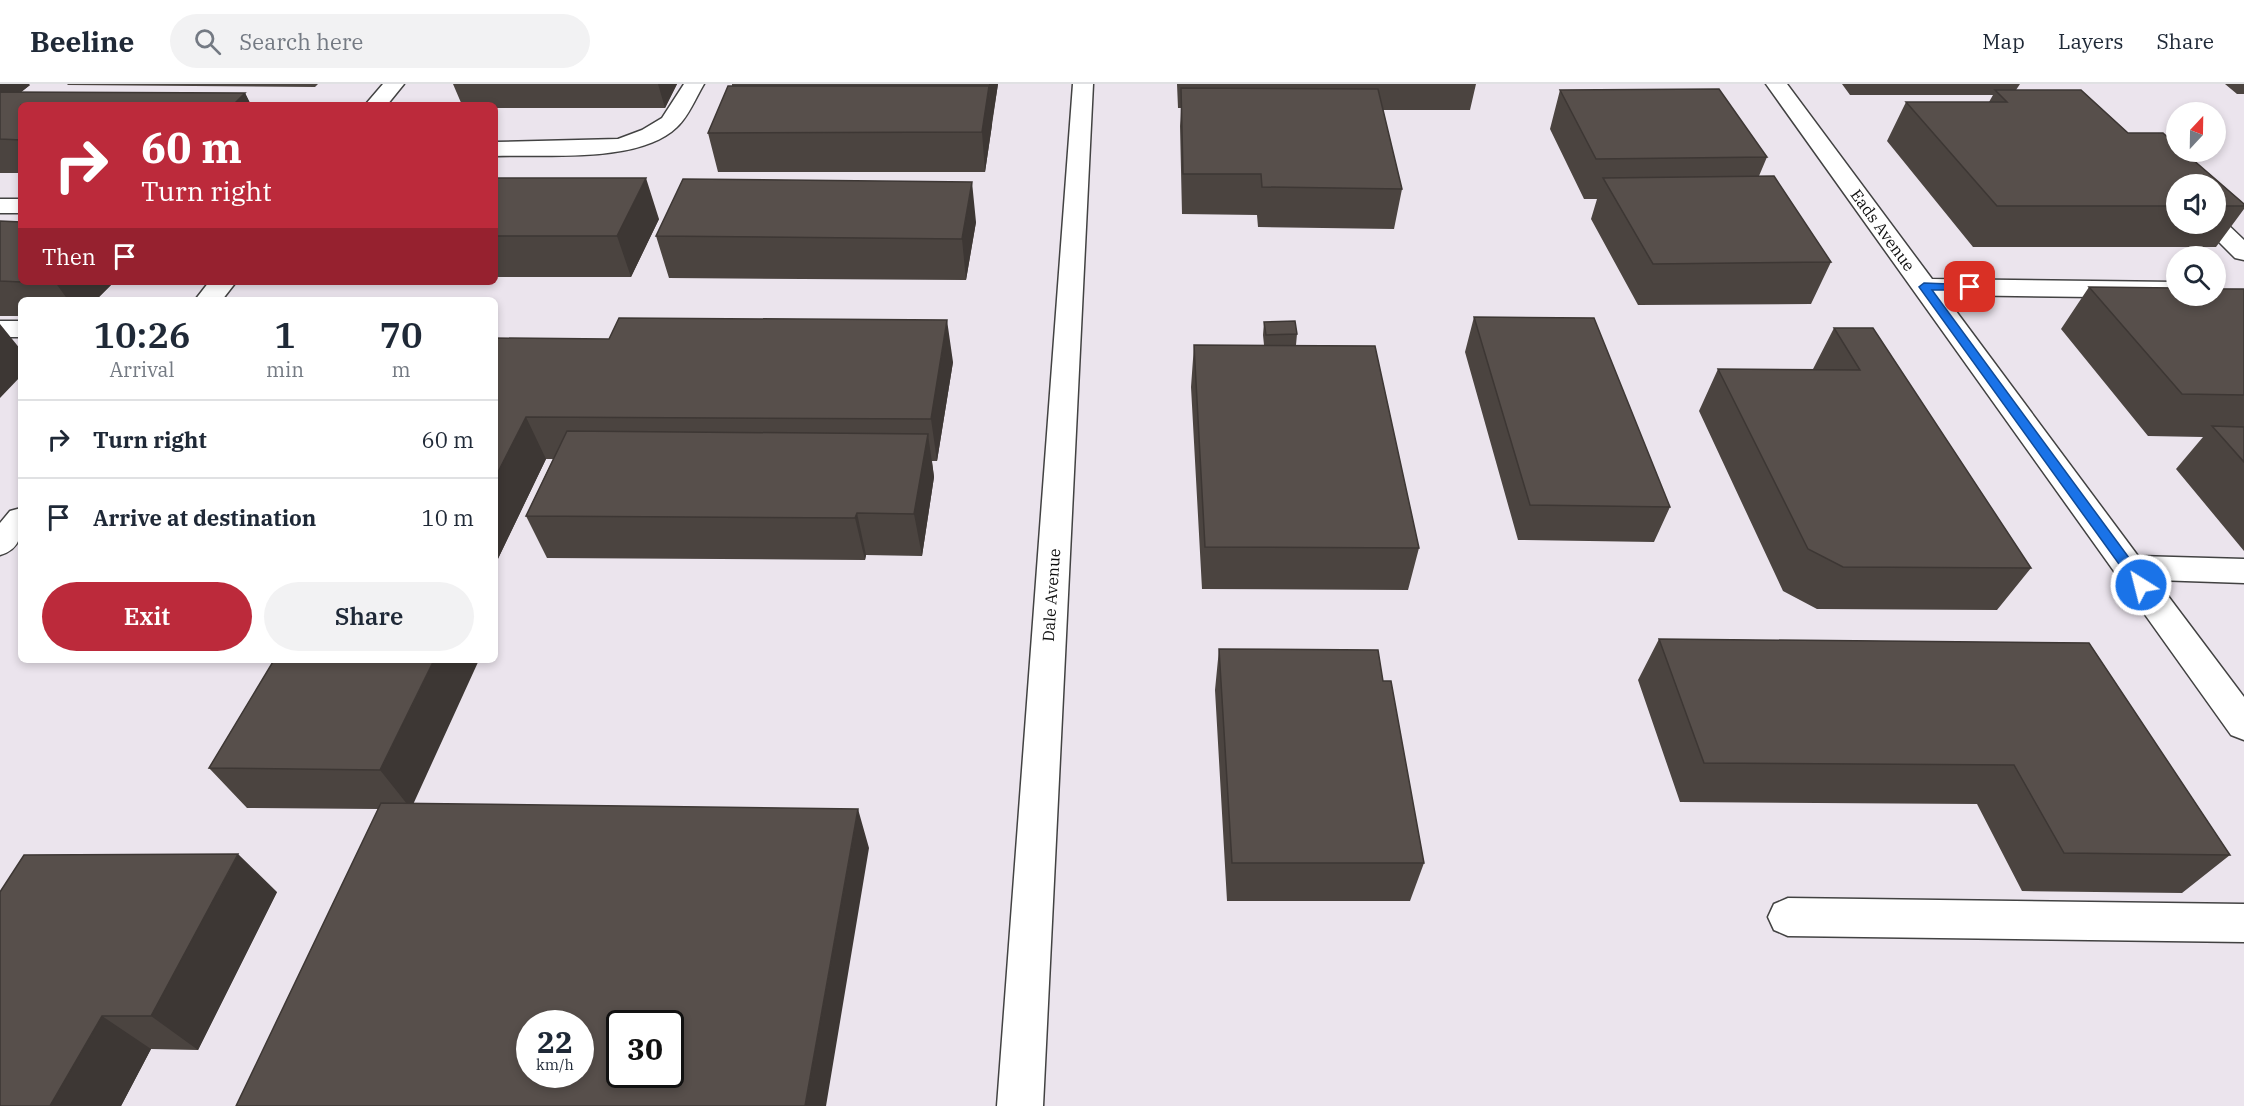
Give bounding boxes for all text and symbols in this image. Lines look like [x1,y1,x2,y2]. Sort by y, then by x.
search box [170,14,590,68]
text: Beeline [30,23,134,60]
icon: search [191,25,224,58]
text: Search here [239,27,363,56]
text: Map [1982,27,2025,55]
text: Layers [2058,27,2124,55]
text: Share [2157,27,2214,55]
north arrow [2166,102,2226,162]
map controls [2166,102,2226,306]
text: 60 m [141,120,242,175]
icon: right [42,126,120,204]
text: Turn right [141,173,272,208]
button: sound [2166,174,2226,234]
street label: Eads Avenue [1847,185,1919,275]
icon: arrive [108,240,141,273]
text: Then [42,242,96,271]
button: search [2166,246,2226,306]
pin [1944,261,1995,312]
icon: arrive [1953,270,1986,303]
text: 10:26 [93,311,191,358]
text: 1 [274,311,296,358]
text: 70 [379,311,423,358]
text: Arrival [109,356,174,383]
text: min [266,356,304,383]
text: m [391,356,411,383]
icon: right [42,423,75,456]
text: Turn right [93,425,207,454]
text: 60 m [422,425,474,454]
icon: arrive [42,501,75,534]
text: Arrive at destination [93,503,316,532]
text: 10 m [422,503,474,532]
street label: Dale Avenue [1038,548,1064,642]
position arrow [2109,553,2173,617]
button: Exit [42,582,252,651]
button: Share [264,582,474,651]
speed limit sign: 30 [606,1010,684,1088]
text: 22 [537,1022,573,1061]
text: km/h [536,1055,574,1074]

